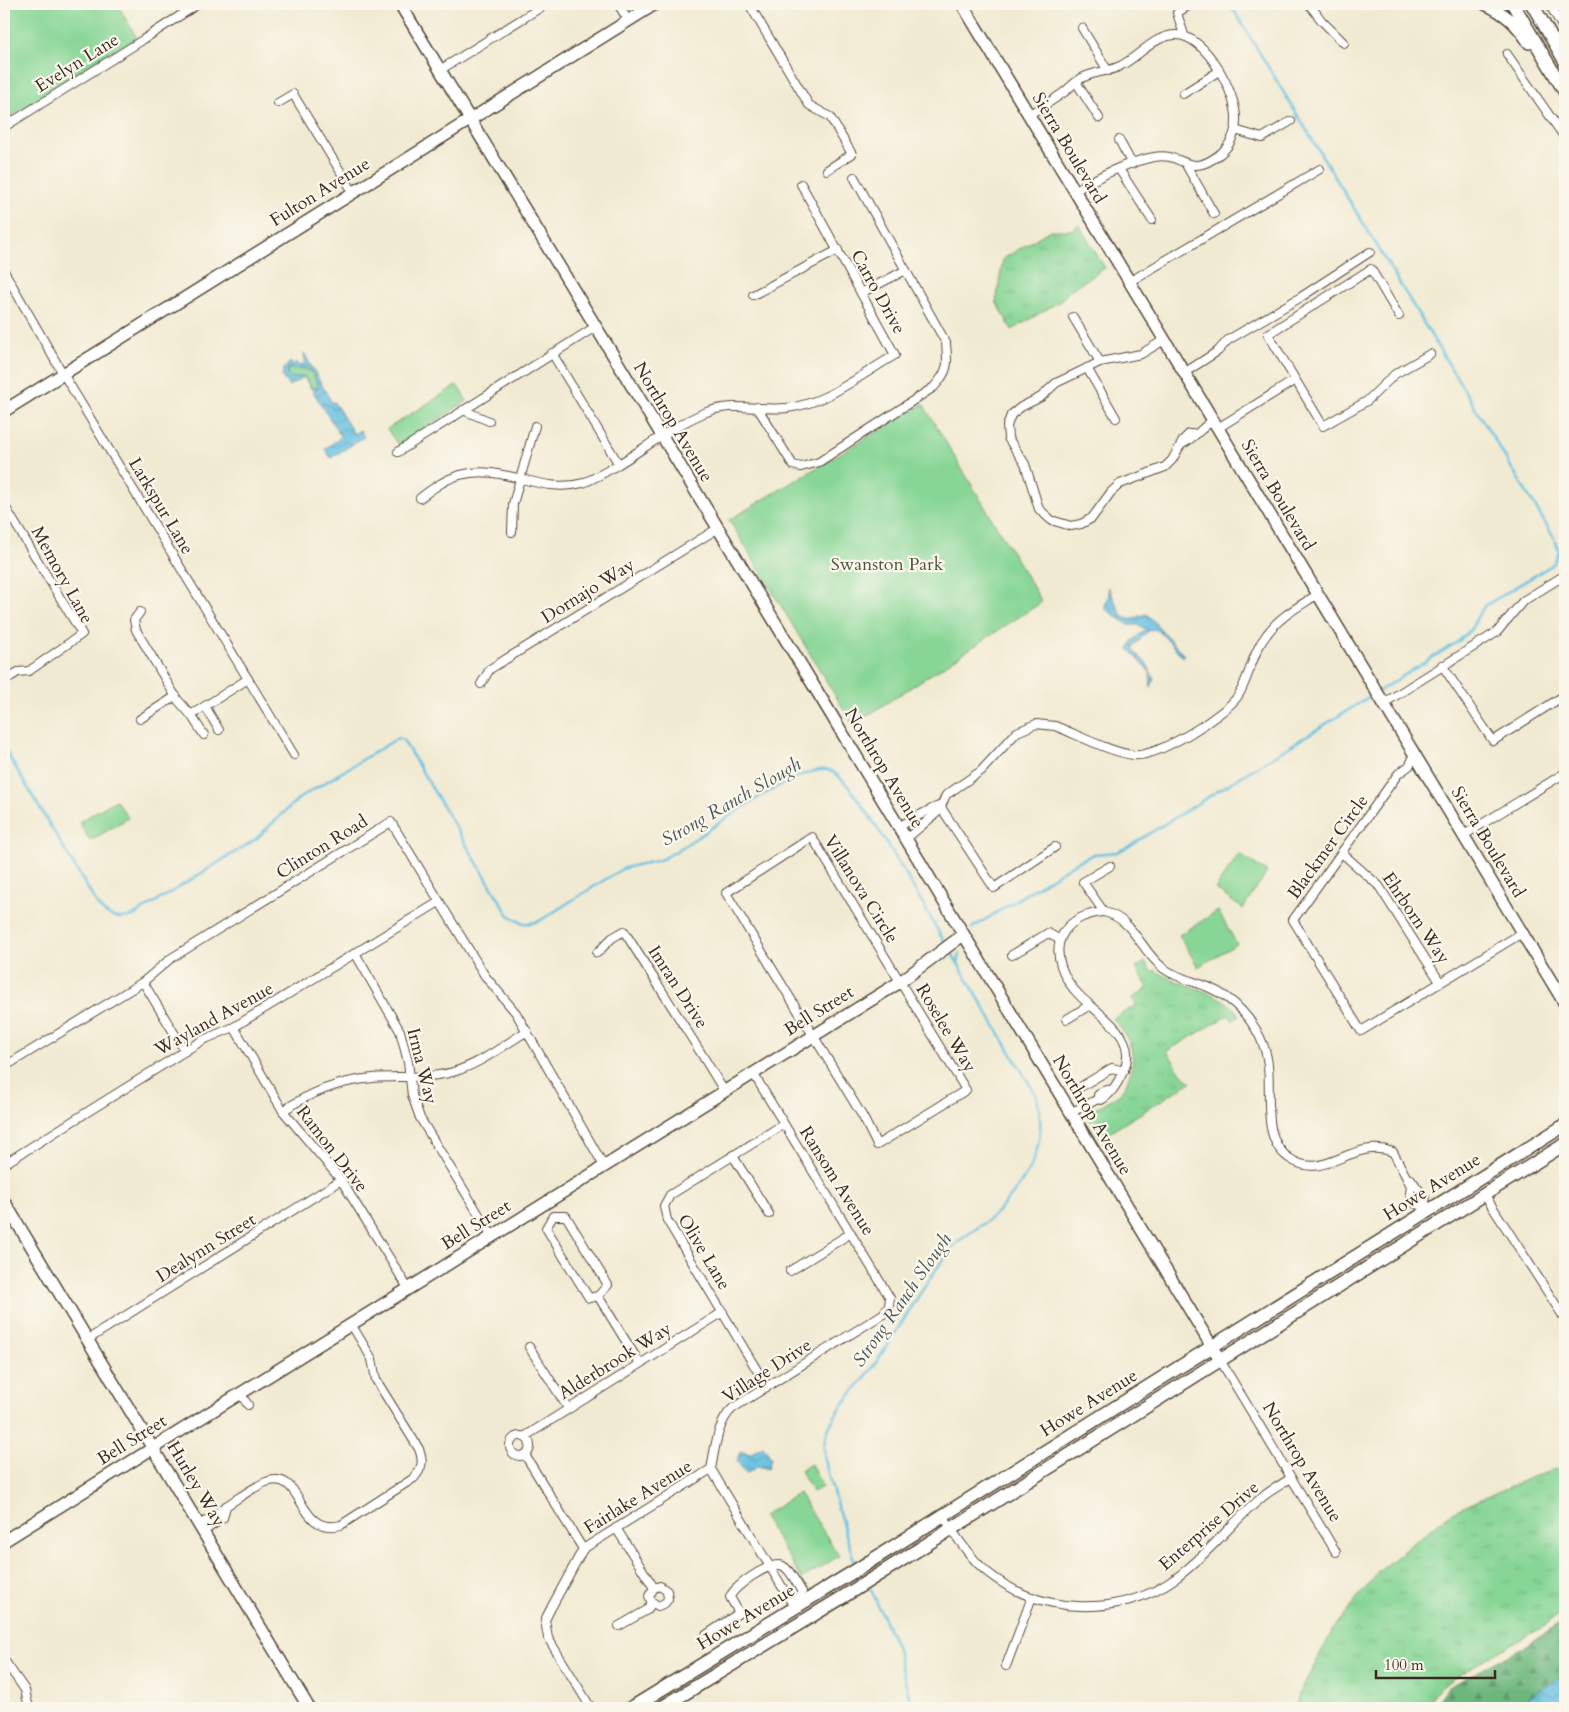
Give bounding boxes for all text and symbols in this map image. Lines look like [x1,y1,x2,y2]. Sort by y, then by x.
street label: Evelyn Lane [30,27,124,99]
street label: Sierra Boulevard [1026,88,1112,209]
street label: Fulton Avenue [265,151,375,233]
street label: Carro Drive [845,245,911,339]
street label: Northrop Avenue [627,357,719,487]
street label: Sierra Boulevard [1235,435,1321,556]
street label: Larkspur Lane [122,453,200,559]
street label: Memory Lane [25,522,99,628]
street label: Dornajo Way [537,552,640,630]
park label: Swanston Park [831,552,944,577]
street label: Northrop Avenue [838,703,930,833]
water label: Strong Ranch Slough [656,751,806,853]
street label: Sierra Boulevard [1445,782,1531,903]
street label: Blackmer Circle [1282,790,1374,904]
street label: Clinton Road [271,809,373,885]
street label: Villanova Circle [818,830,904,948]
street label: Ehrborn Way [1376,867,1456,969]
street label: Imran Drive [642,941,714,1033]
street label: Wayland Avenue [149,976,278,1063]
street label: Roselee Way [910,979,983,1077]
street label: Bell Street [779,980,859,1042]
street label: Irma Way [400,1025,444,1107]
street label: Northrop Avenue [1046,1050,1138,1180]
street label: Ramon Drive [290,1100,374,1198]
street label: Ransom Avenue [793,1122,881,1240]
street label: Howe Avenue [1378,1147,1486,1227]
street label: Bell Street [436,1194,516,1256]
street label: Dealynn Street [151,1207,261,1289]
street label: Olive Lane [672,1209,736,1295]
water label: Strong Ranch Slough [846,1228,958,1372]
street label: Alderbrook Way [554,1316,677,1406]
street label: Village Drive [717,1333,817,1409]
street label: Howe Avenue [1035,1363,1143,1443]
street label: Northrop Avenue [1256,1397,1348,1527]
street label: Bell Street [92,1409,172,1471]
street label: Hurley Way [161,1437,232,1532]
street label: Fairlake Avenue [579,1454,697,1540]
street label: Enterprise Drive [1153,1475,1265,1577]
street label: Howe Avenue [692,1578,800,1656]
scale bar [1376,1647,1495,1679]
text: 100 m [1384,1655,1424,1675]

